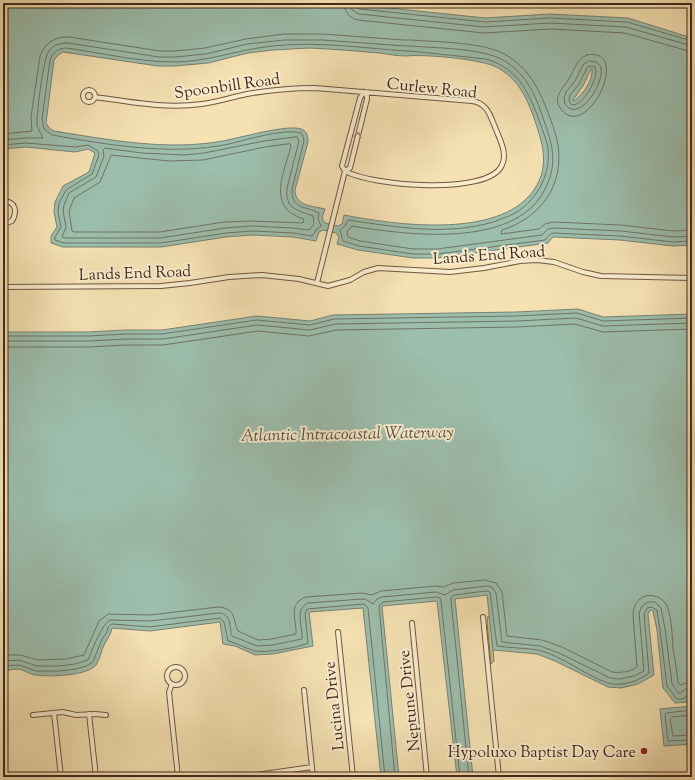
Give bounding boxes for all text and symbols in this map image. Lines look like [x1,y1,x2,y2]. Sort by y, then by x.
street label: Spoonbill Road [173,69,282,106]
street label: Curlew Road [385,73,478,106]
one-way arrow [353,132,362,139]
street label: Lands End Road [432,241,546,272]
street label: Lands End Road [79,261,192,288]
water label: Atlantic Intracoastal Waterway [240,421,454,449]
street label: Neptune Drive [394,649,427,753]
street label: Lucina Drive [319,660,352,751]
place label: Hypoluxo Baptist Day Care [448,742,636,765]
marker: Hypoluxo Baptist Day Care [639,746,649,756]

